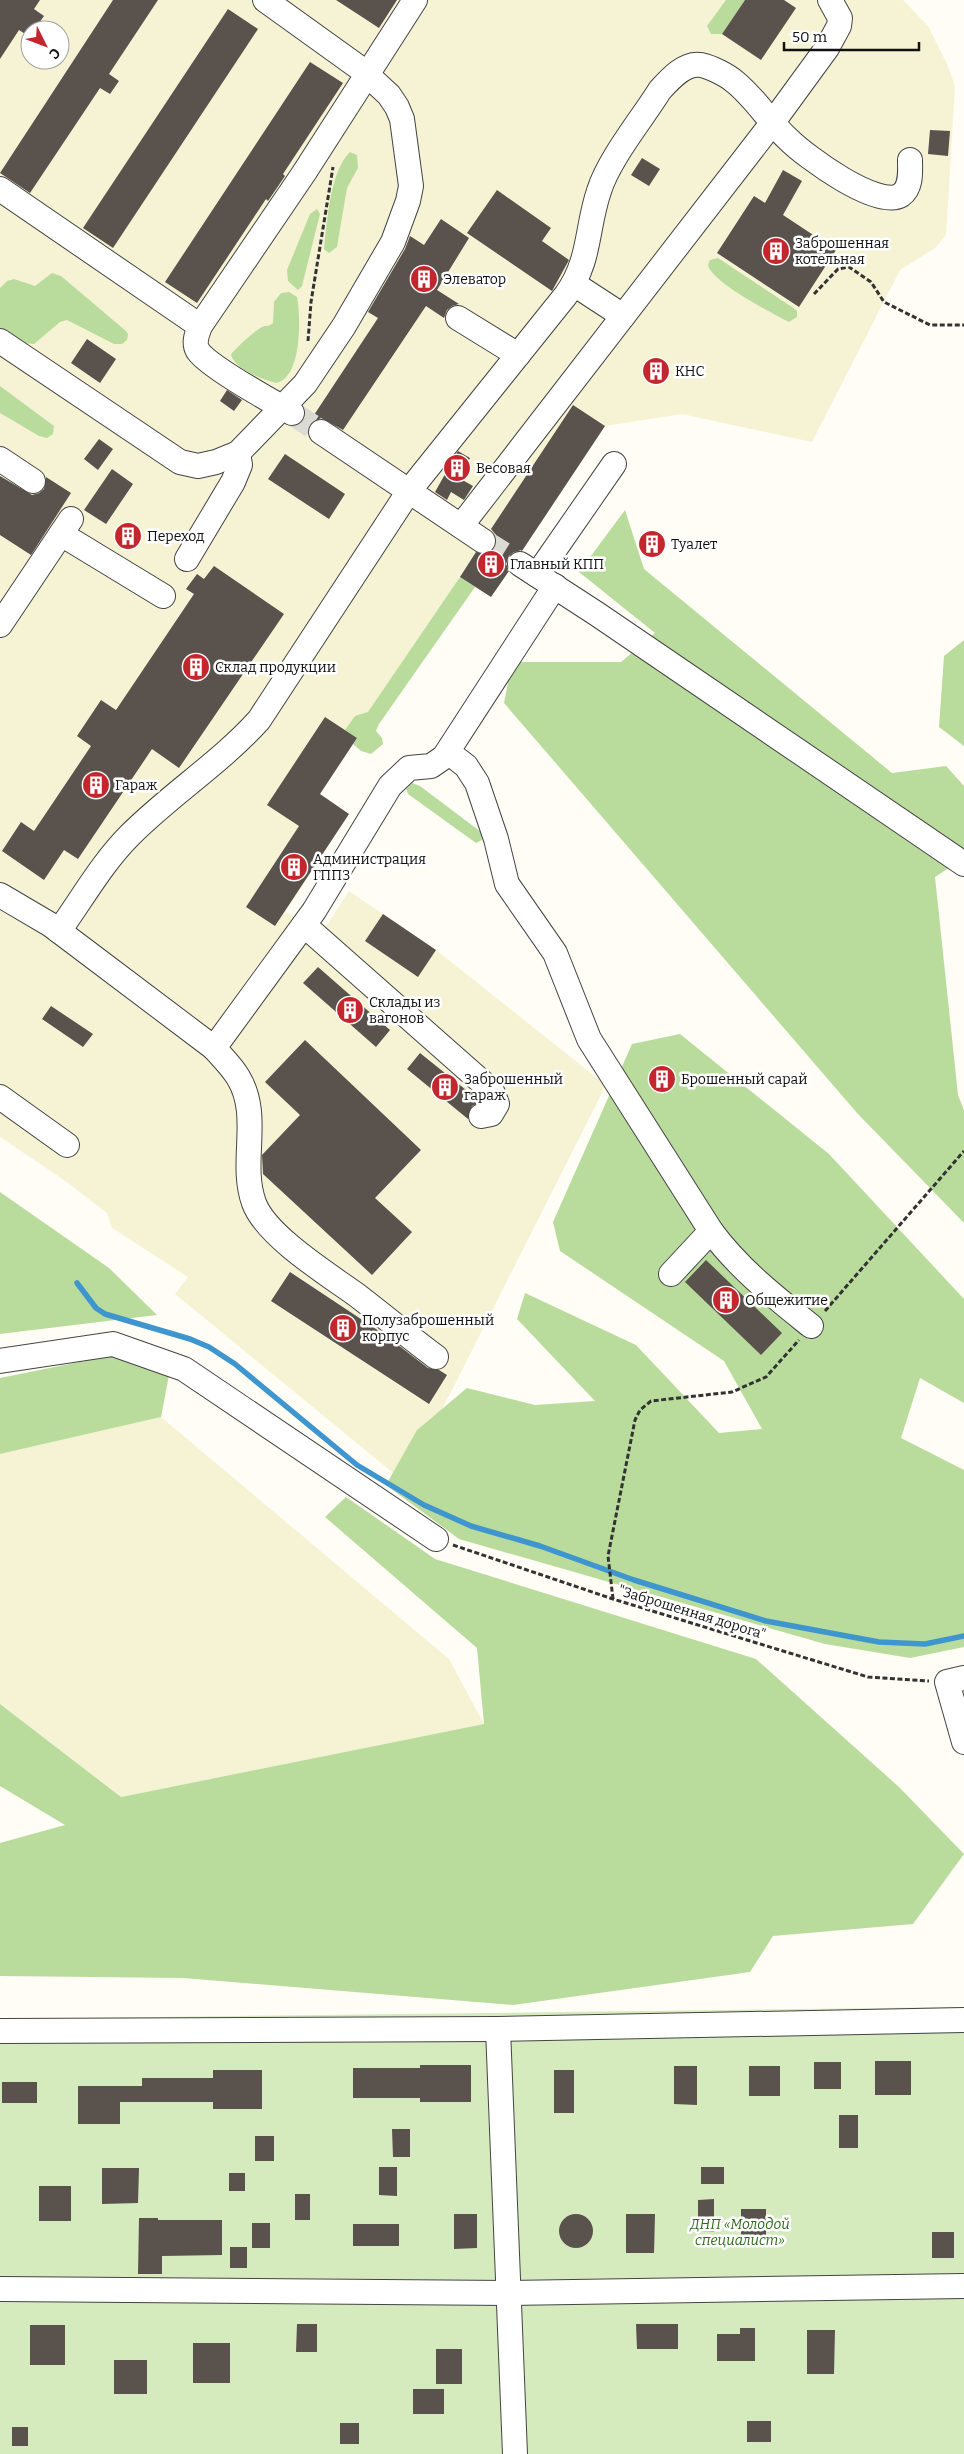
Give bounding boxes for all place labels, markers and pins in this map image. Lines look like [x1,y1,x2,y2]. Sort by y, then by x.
place label: Заброшенная котельная [795,235,889,268]
building icon: Заброшенная котельная [761,236,791,266]
building icon: Элеватор [409,264,439,294]
place label: Элеватор [443,271,506,288]
building icon: КНС [641,356,671,386]
place label: КНС [675,363,705,380]
building icon: Весовая [442,453,472,483]
place label: Весовая [476,460,531,477]
building icon: Переход [113,521,143,551]
place label: Переход [147,528,205,545]
building icon: Туалет [637,529,667,559]
place label: Туалет [671,536,717,553]
building icon: Главный КПП [476,549,506,579]
place label: Главный КПП [510,556,604,573]
building icon: Склад продукции [181,652,211,682]
place label: Склад продукции [215,659,336,676]
building icon: Гараж [81,770,111,800]
place label: Гараж [115,777,158,794]
place label: Администрация ГППЗ [313,851,426,884]
building icon: Администрация ГППЗ [279,852,309,882]
place label: Склады из вагонов [369,994,441,1027]
building icon: Склады из вагонов [335,995,365,1025]
building icon: Брошенный сарай [647,1064,677,1094]
place label: Заброшенный гараж [464,1071,563,1104]
place label: Брошенный сарай [681,1071,808,1088]
building icon: Заброшенный гараж [430,1072,460,1102]
building icon: Общежитие [711,1285,741,1315]
place label: Общежитие [745,1292,828,1309]
place label: Полузаброшенный корпус [362,1312,494,1345]
building icon: Полузаброшенный корпус [328,1313,358,1343]

